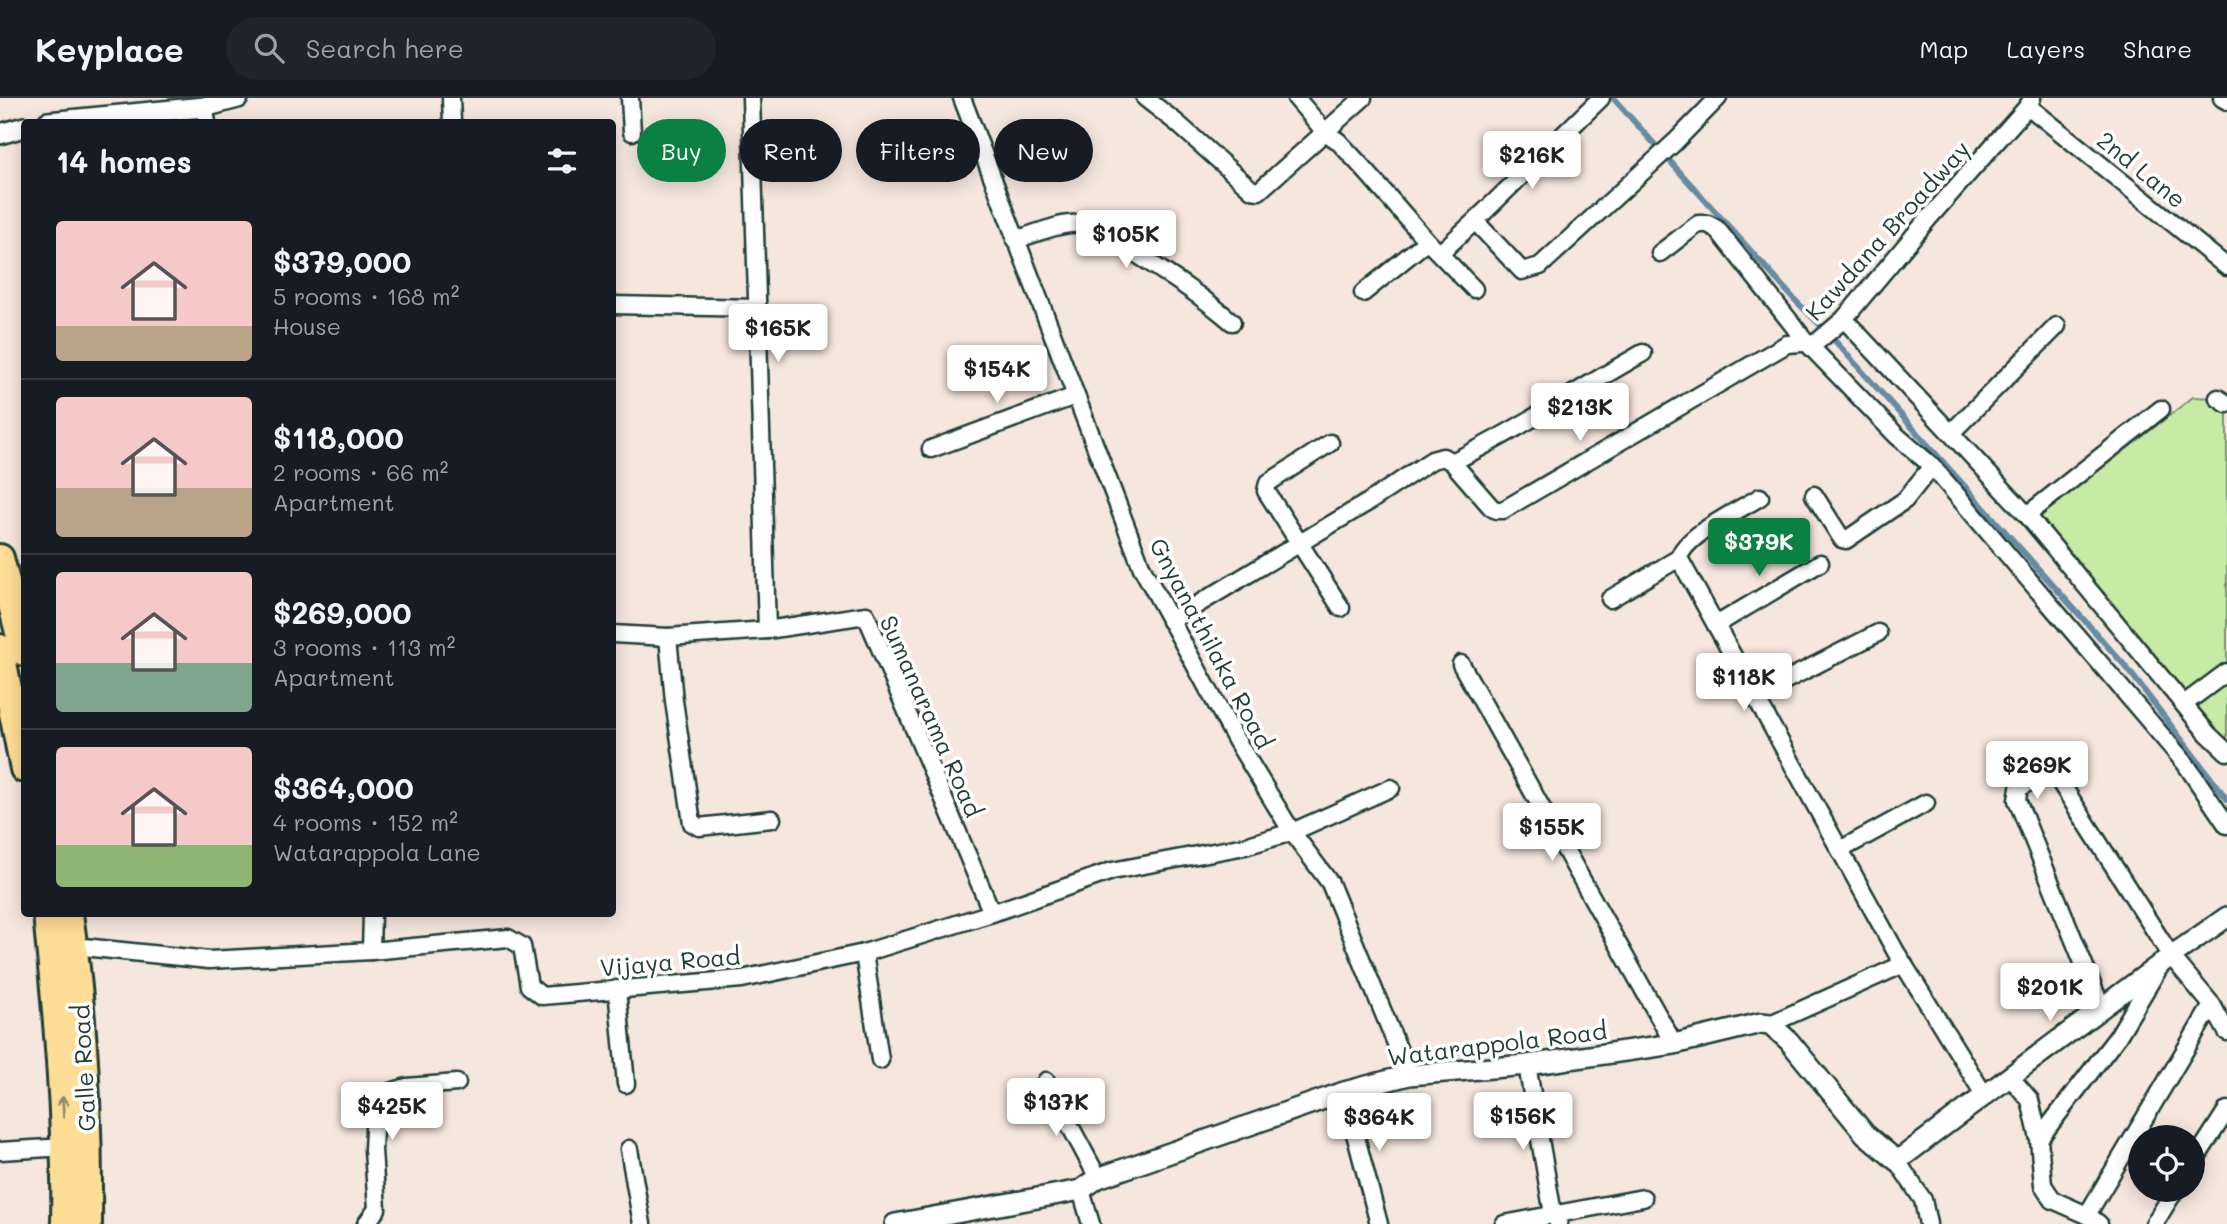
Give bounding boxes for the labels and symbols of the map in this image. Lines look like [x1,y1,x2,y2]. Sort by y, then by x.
street label: 2nd Lane [2091,124,2193,214]
pin: $216K [1483,132,1581,191]
street label: Kawdana Broadway [1798,134,1976,326]
pin: $105K [1077,211,1175,270]
pin: $165K [729,304,827,364]
pin: $154K [948,345,1046,405]
pin: $213K [1531,384,1629,443]
pin: $379K [1710,518,1808,578]
street label: Gnyanathilaka Road [1143,532,1281,754]
street label: Sumanarama Road [874,610,990,822]
pin: $118K [1695,654,1793,713]
pin: $269K [1988,742,2086,801]
pin: $155K [1503,804,1601,863]
street label: Vijaya Road [599,939,741,983]
pin: $201K [2001,964,2099,1023]
street label: Galle Road [64,1004,102,1132]
street label: Watarappola Road [1386,1014,1608,1072]
pin: $137K [1007,1079,1105,1138]
pin: $425K [343,1082,441,1142]
pin: $156K [1474,1093,1572,1152]
pin: $364K [1330,1094,1428,1153]
one-way arrow [56,1096,69,1119]

